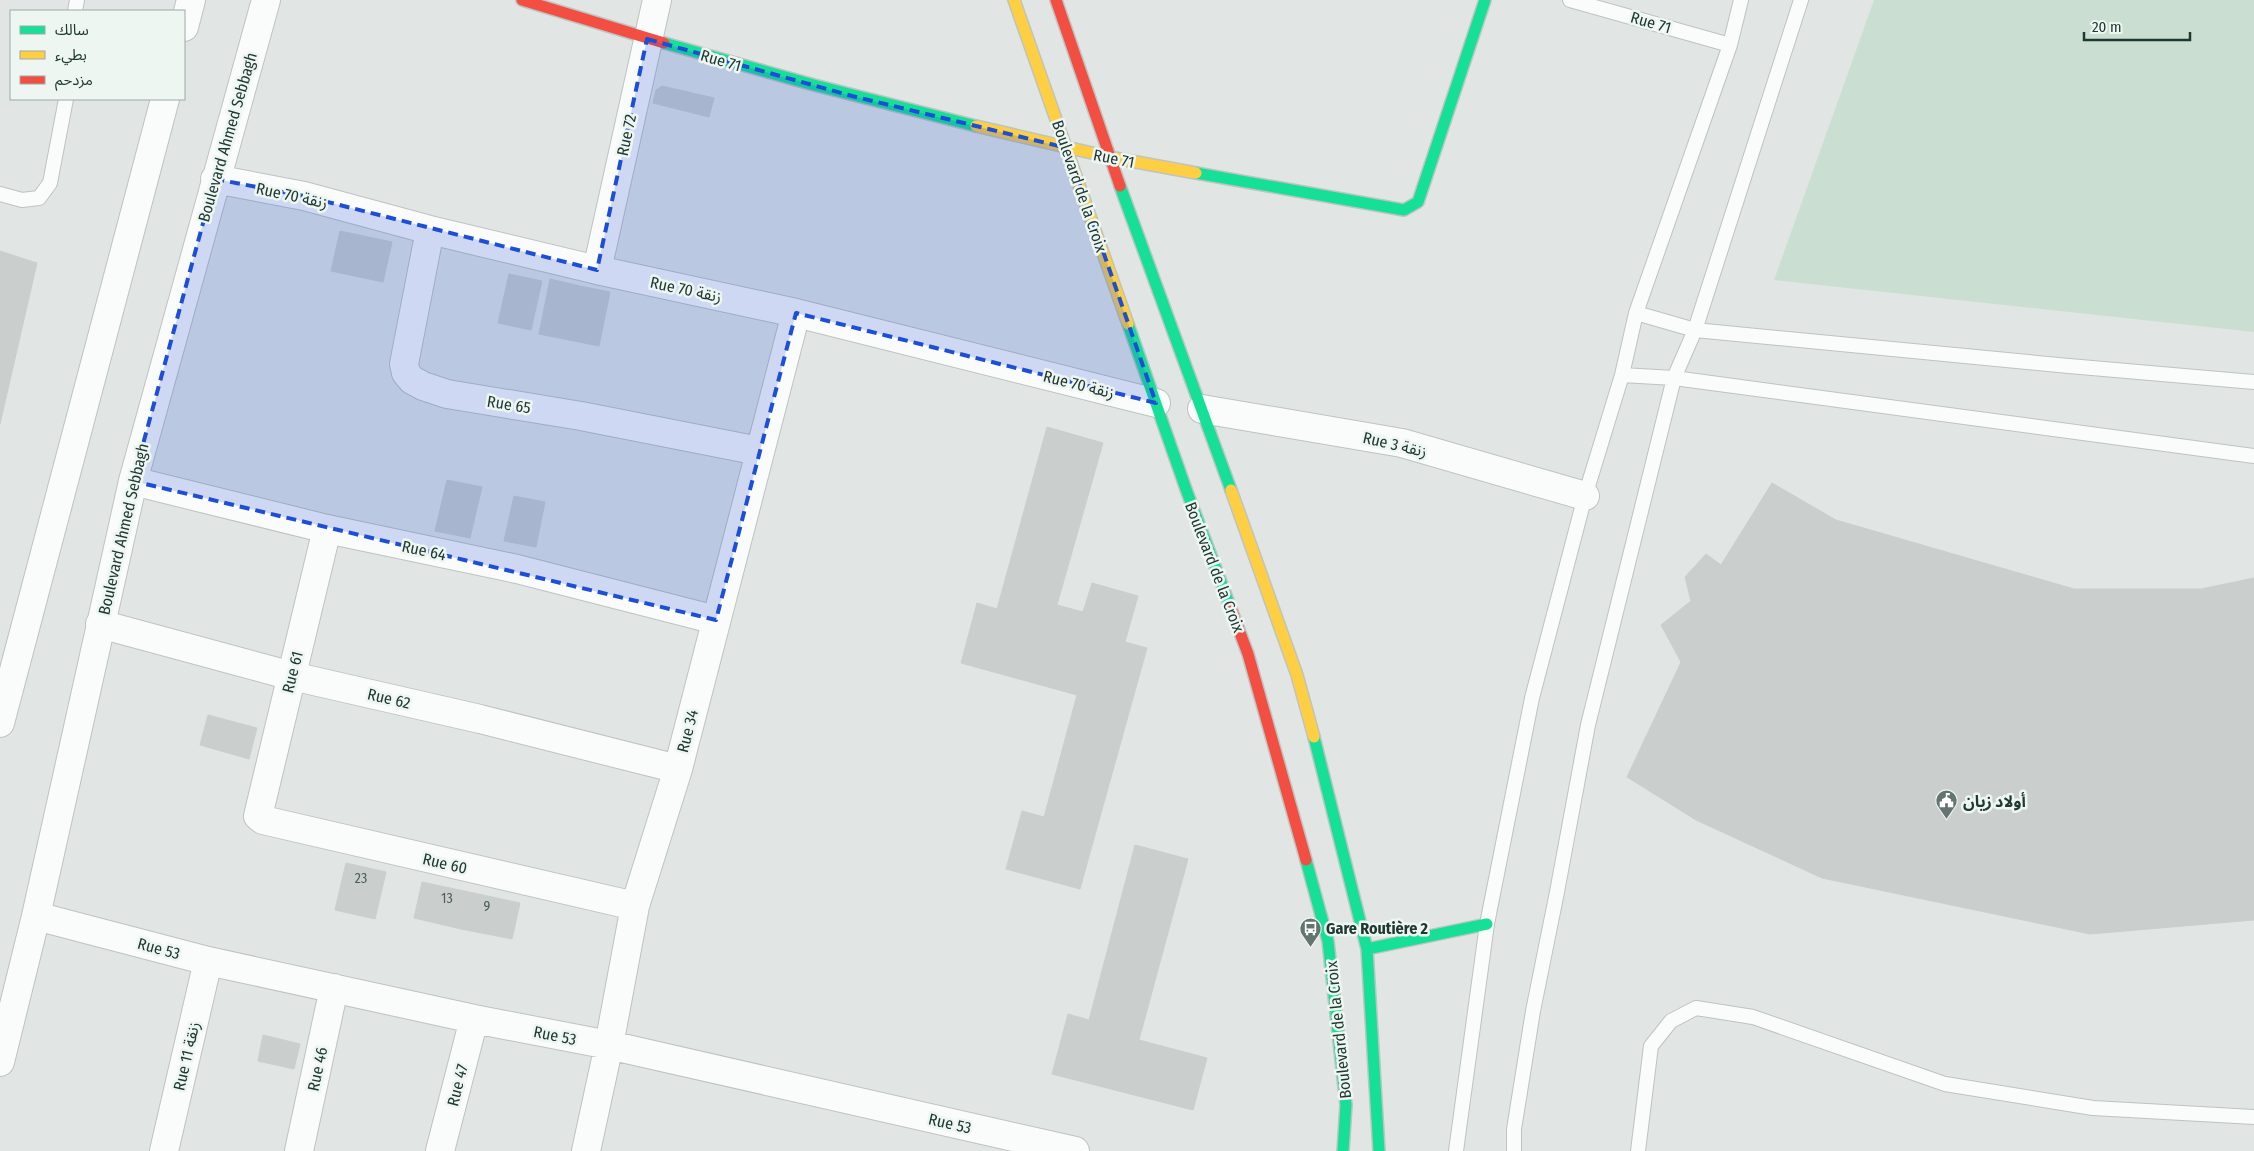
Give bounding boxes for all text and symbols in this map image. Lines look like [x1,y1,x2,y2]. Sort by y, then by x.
street label: Rue 71 [1628,8,1673,37]
legend [10,10,185,100]
scale bar [2084,10,2190,42]
text: 20 m [2092,18,2122,36]
text: سالك [55,21,89,39]
text: بطيء [55,46,87,66]
street label: Rue 71 [698,46,743,75]
street label: Boulevard Ahmed Sebbagh [194,50,261,224]
text: مزدحم [55,71,93,91]
street label: Rue 72 [613,113,640,158]
street label: Boulevard de la Croix [1048,118,1111,255]
street label: Rue 71 [1092,145,1136,172]
street label: Rue 70 زنقة [254,179,329,212]
street label: Rue 70 زنقة [648,273,723,306]
street label: Rue 70 زنقة [1041,366,1116,402]
street label: Rue 65 [486,392,532,417]
street label: Rue 3 زنقة [1361,428,1429,461]
street label: Boulevard Ahmed Sebbagh [94,441,152,617]
street label: Boulevard de la Croix [1181,499,1248,635]
street label: Rue 64 [400,537,448,564]
street label: Rue 61 [278,649,307,695]
street label: Rue 62 [366,684,412,713]
street label: Rue 34 [673,707,702,755]
public building icon: أولاد زيان [1935,789,1959,820]
place label: أولاد زيان [1963,792,2026,811]
street label: Rue 60 [421,849,469,878]
house number: 23 [355,870,367,887]
house number: 13 [441,890,453,907]
house number: 9 [484,898,491,915]
bus stop icon: Gare Routière 2 [1298,916,1322,947]
place label: Gare Routière 2 [1326,919,1429,938]
street label: Rue 53 [136,934,182,963]
street label: Boulevard de la Croix [1322,960,1355,1100]
street label: Rue 11 زنقة [169,1020,204,1092]
street label: Rue 53 [532,1022,578,1049]
street label: Rue 46 [304,1045,331,1093]
street label: Rue 47 [443,1062,472,1108]
street label: Rue 53 [927,1109,973,1138]

